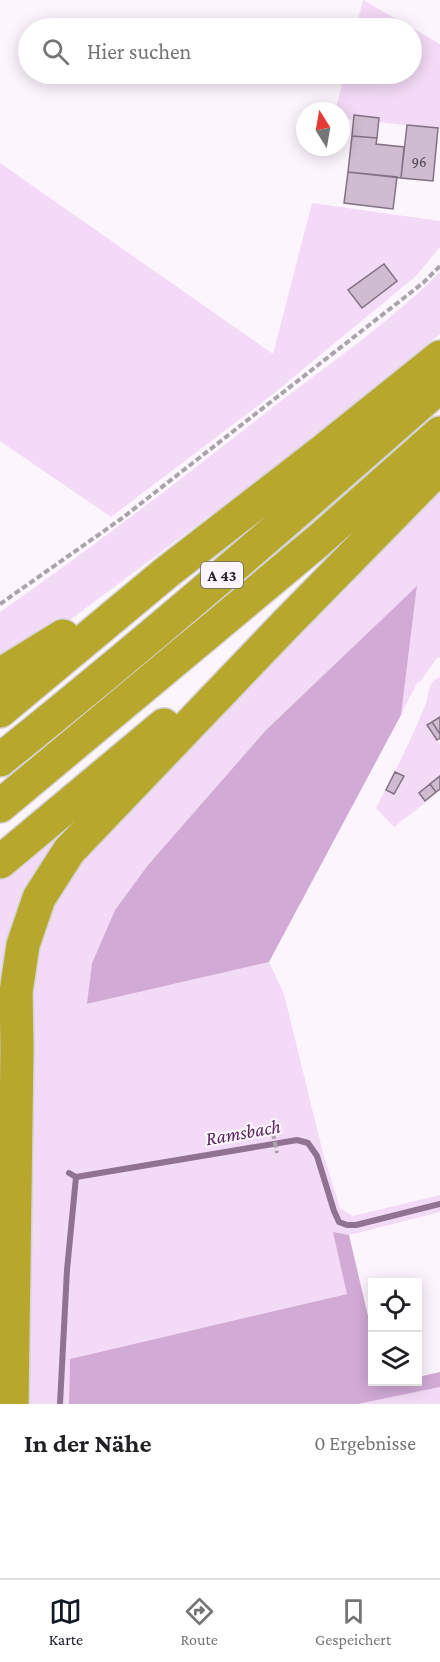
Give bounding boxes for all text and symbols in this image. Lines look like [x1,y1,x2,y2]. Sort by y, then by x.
search box [18,18,422,84]
icon: search [39,35,72,68]
text: Hier suchen [87,39,191,64]
north arrow [296,102,350,156]
house number: 96 [411,154,427,170]
road number: A 43 [201,562,243,588]
water label: Ramsbach [204,1115,282,1149]
map controls [368,1278,422,1386]
button: locate [368,1278,422,1332]
button: layers [368,1332,422,1386]
text: In der Nähe [24,1429,152,1458]
text: 0 Ergebnisse [314,1432,416,1454]
tab: Karte [49,1595,83,1648]
tab: Route [180,1595,218,1648]
tab: Gespeichert [315,1595,391,1648]

